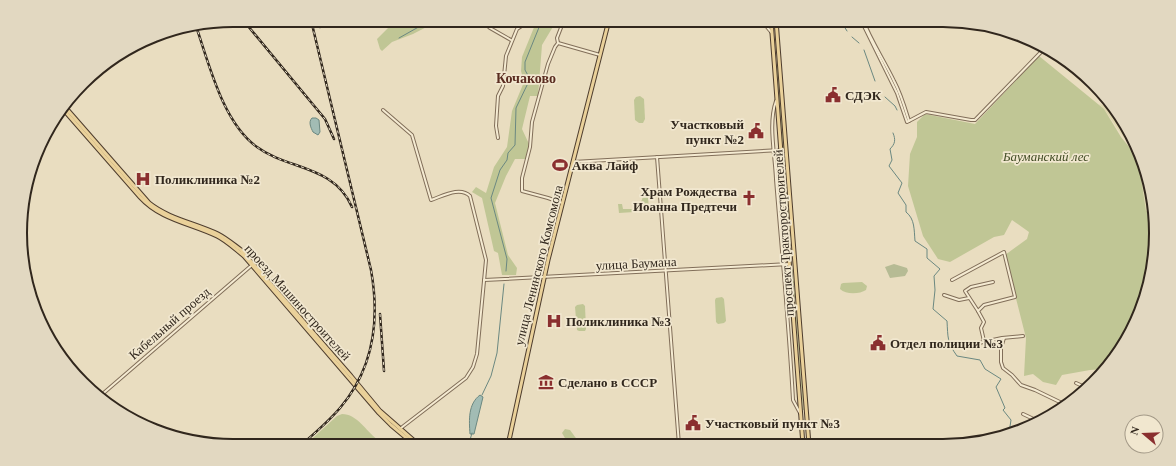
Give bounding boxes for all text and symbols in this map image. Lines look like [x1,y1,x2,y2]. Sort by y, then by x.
district label: Кочаково [496,71,556,86]
public building icon: СДЭК [824,86,842,104]
place label: СДЭК [845,88,882,103]
place label: Участковый пункт №2 [670,117,745,147]
public building icon: Участковый пункт №2 [747,122,765,140]
street label: проспект Тракторостроителей [770,149,797,317]
park label: Бауманский лес [1002,149,1089,164]
sports icon: Аква Лайф [551,156,569,174]
place label: Аква Лайф [572,158,638,173]
hospital icon: Поликлиника №2 [134,170,152,188]
place label: Поликлиника №2 [155,172,260,187]
street label: улица Ленинского Комсомола [511,183,566,347]
place label: Храм Рождества Иоанна Предтечи [633,184,738,214]
church icon: Храм Рождества Иоанна Предтечи [740,189,758,207]
street label: проезд Машиностроителей [241,241,354,364]
street label: улица Баумана [595,254,677,273]
street label: Кабельный проезд [126,284,213,363]
hospital icon: Поликлиника №3 [545,312,563,330]
place label: Поликлиника №3 [566,314,672,329]
public building icon: Отдел полиции №3 [869,334,887,352]
place label: Отдел полиции №3 [890,336,1004,351]
museum icon: Сделано в СССР [537,373,555,391]
place label: Сделано в СССР [558,375,657,390]
public building icon: Участковый пункт №3 [684,414,702,432]
north arrow [1124,414,1164,454]
place label: Участковый пункт №3 [705,416,841,431]
text: N [1128,425,1142,436]

